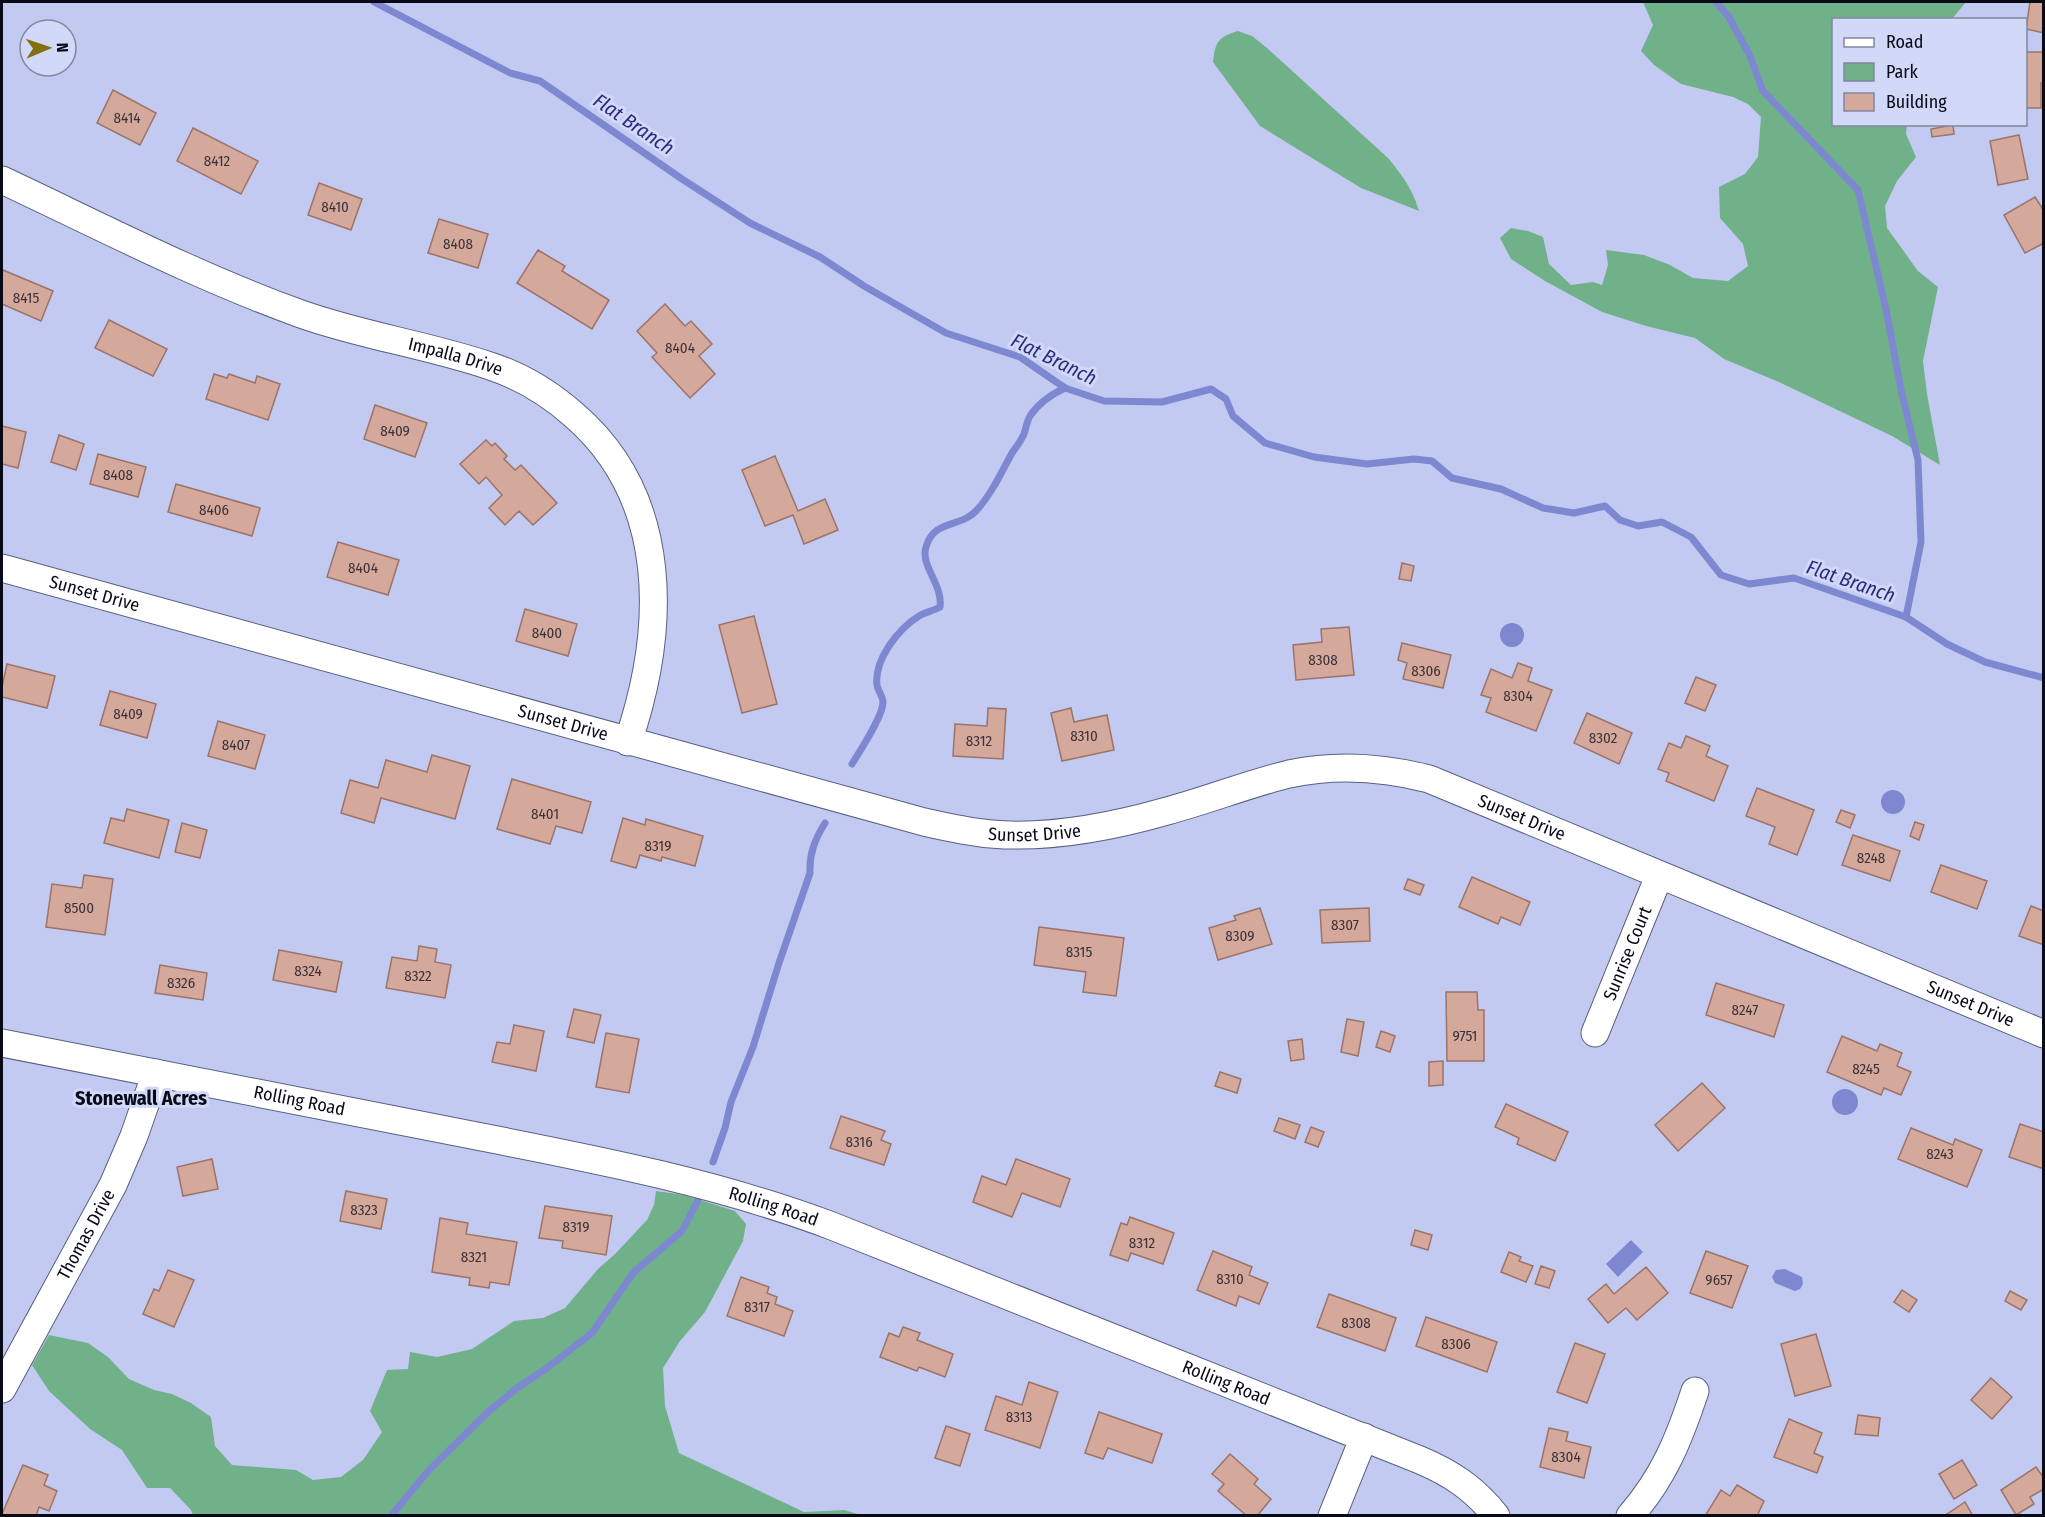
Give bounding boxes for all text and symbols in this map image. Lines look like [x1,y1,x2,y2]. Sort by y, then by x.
north arrow [18,18,78,78]
legend [1832,18,2027,126]
text: Road [1886,31,1923,53]
text: N [53,42,72,53]
text: Park [1886,61,1919,83]
water label: Flat Branch [589,88,679,160]
text: Building [1886,91,1947,113]
house number: 8414 [113,109,141,127]
house number: 8412 [204,152,231,170]
house number: 8410 [321,198,349,216]
house number: 8408 [443,235,473,253]
house number: 8415 [13,289,39,307]
water label: Flat Branch [1007,328,1101,390]
street label: Impalla Drive [406,333,506,381]
house number: 8404 [665,339,695,357]
house number: 8409 [380,422,410,440]
house number: 8408 [103,466,133,484]
house number: 8406 [199,501,229,519]
water label: Flat Branch [1803,555,1899,607]
house number: 8404 [348,559,378,577]
street label: Sunset Drive [47,571,142,616]
house number: 8400 [532,624,562,642]
house number: 8308 [1308,651,1338,669]
house number: 8306 [1411,662,1441,680]
house number: 8304 [1503,687,1533,705]
street label: Sunset Drive [515,700,611,746]
house number: 8409 [113,705,143,723]
house number: 8310 [1070,727,1098,745]
house number: 8302 [1589,729,1618,747]
house number: 8312 [966,732,993,750]
house number: 8407 [222,736,250,754]
street label: Sunset Drive [1475,789,1569,845]
house number: 8401 [531,805,559,823]
street label: Sunset Drive [987,819,1082,846]
house number: 8319 [644,837,672,855]
house number: 8248 [1857,849,1885,867]
house number: 8500 [64,899,94,917]
street label: Sunrise Court [1599,903,1656,1004]
house number: 8307 [1331,916,1359,934]
house number: 8309 [1225,927,1255,945]
house number: 8315 [1066,943,1092,961]
house number: 8324 [294,962,322,980]
house number: 8322 [404,967,432,985]
house number: 8326 [167,974,195,992]
street label: Sunset Drive [1923,976,2018,1031]
house number: 8247 [1732,1001,1758,1019]
house number: 9751 [1453,1027,1477,1045]
house number: 8245 [1852,1060,1880,1078]
street label: Rolling Road [252,1081,347,1120]
district label: Stonewall Acres [75,1086,207,1110]
house number: 8316 [845,1133,873,1151]
house number: 8243 [1926,1145,1954,1163]
street label: Rolling Road [726,1182,821,1231]
street label: Thomas Drive [53,1185,120,1284]
house number: 8323 [350,1201,378,1219]
house number: 8319 [562,1218,590,1236]
house number: 8312 [1129,1234,1156,1252]
house number: 8321 [461,1248,487,1266]
house number: 8310 [1216,1270,1244,1288]
house number: 9657 [1705,1271,1733,1289]
house number: 8317 [744,1298,770,1316]
house number: 8308 [1341,1314,1371,1332]
house number: 8306 [1441,1335,1471,1353]
street label: Rolling Road [1179,1356,1273,1410]
house number: 8313 [1006,1408,1032,1426]
house number: 8304 [1551,1448,1581,1466]

